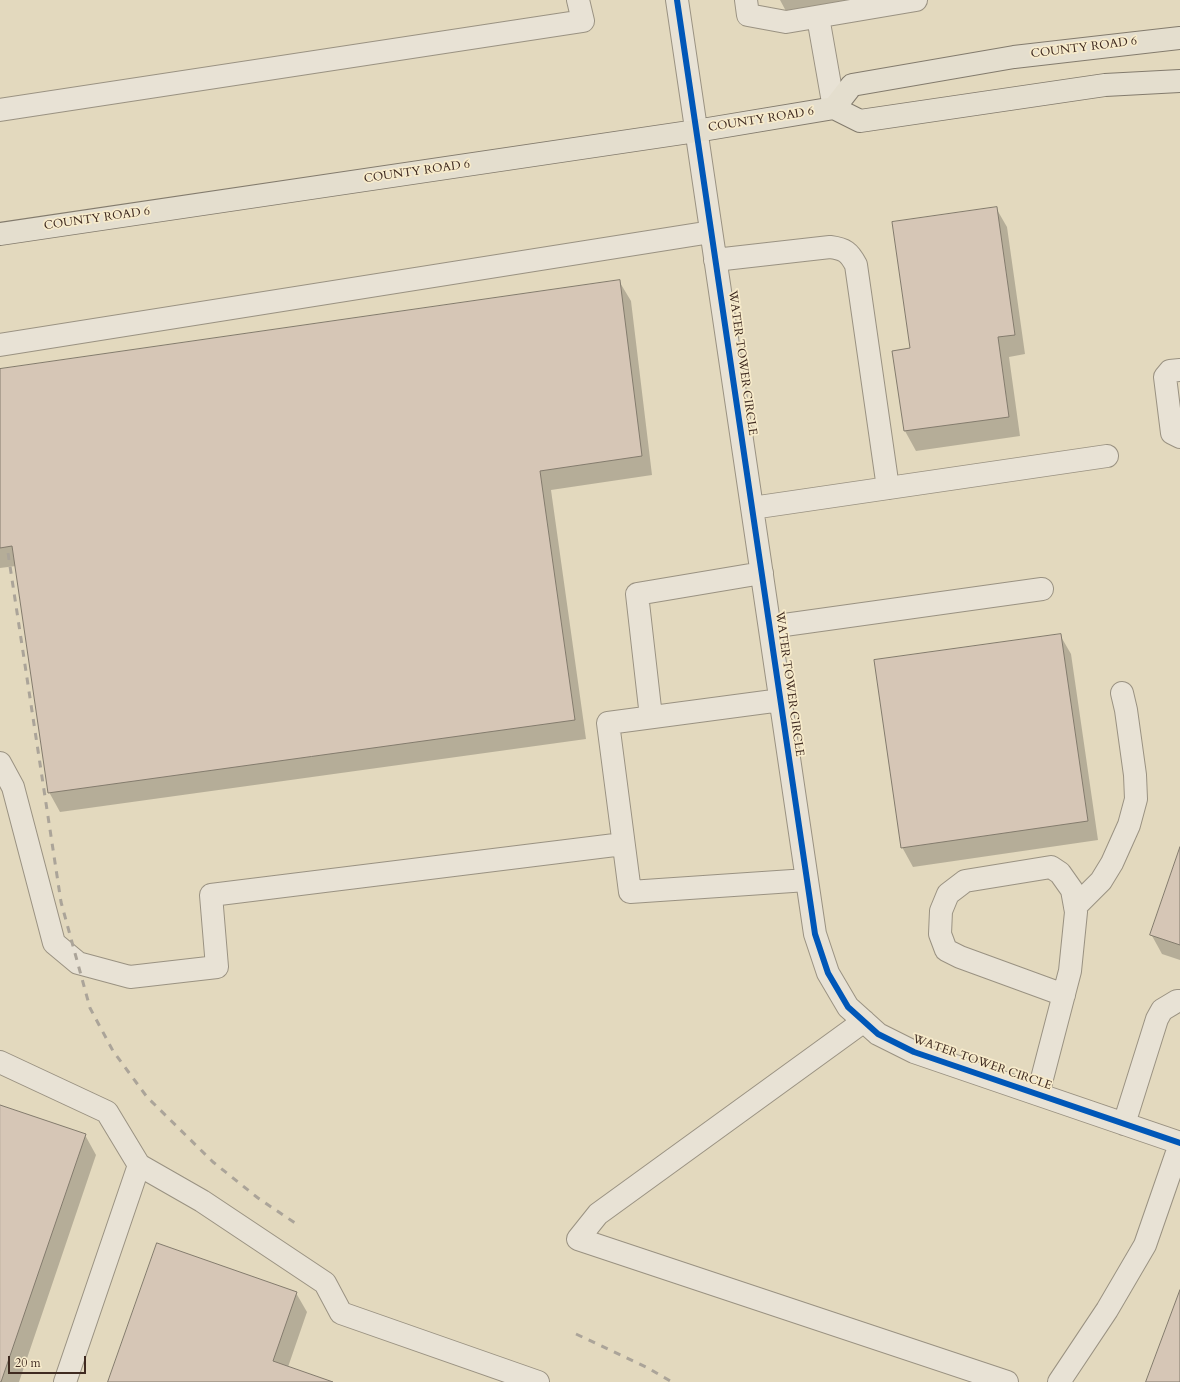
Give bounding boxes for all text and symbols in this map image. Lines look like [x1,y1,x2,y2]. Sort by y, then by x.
street label: COUNTY ROAD 6 [1030,34,1138,62]
street label: COUNTY ROAD 6 [707,105,815,135]
street label: COUNTY ROAD 6 [363,157,471,187]
street label: COUNTY ROAD 6 [43,204,151,234]
street label: WATER TOWER CIRCLE [725,290,759,436]
street label: WATER TOWER CIRCLE [772,611,806,757]
street label: WATER TOWER CIRCLE [910,1032,1054,1094]
scale bar [10,1348,88,1374]
text: 20 m [15,1355,41,1371]

